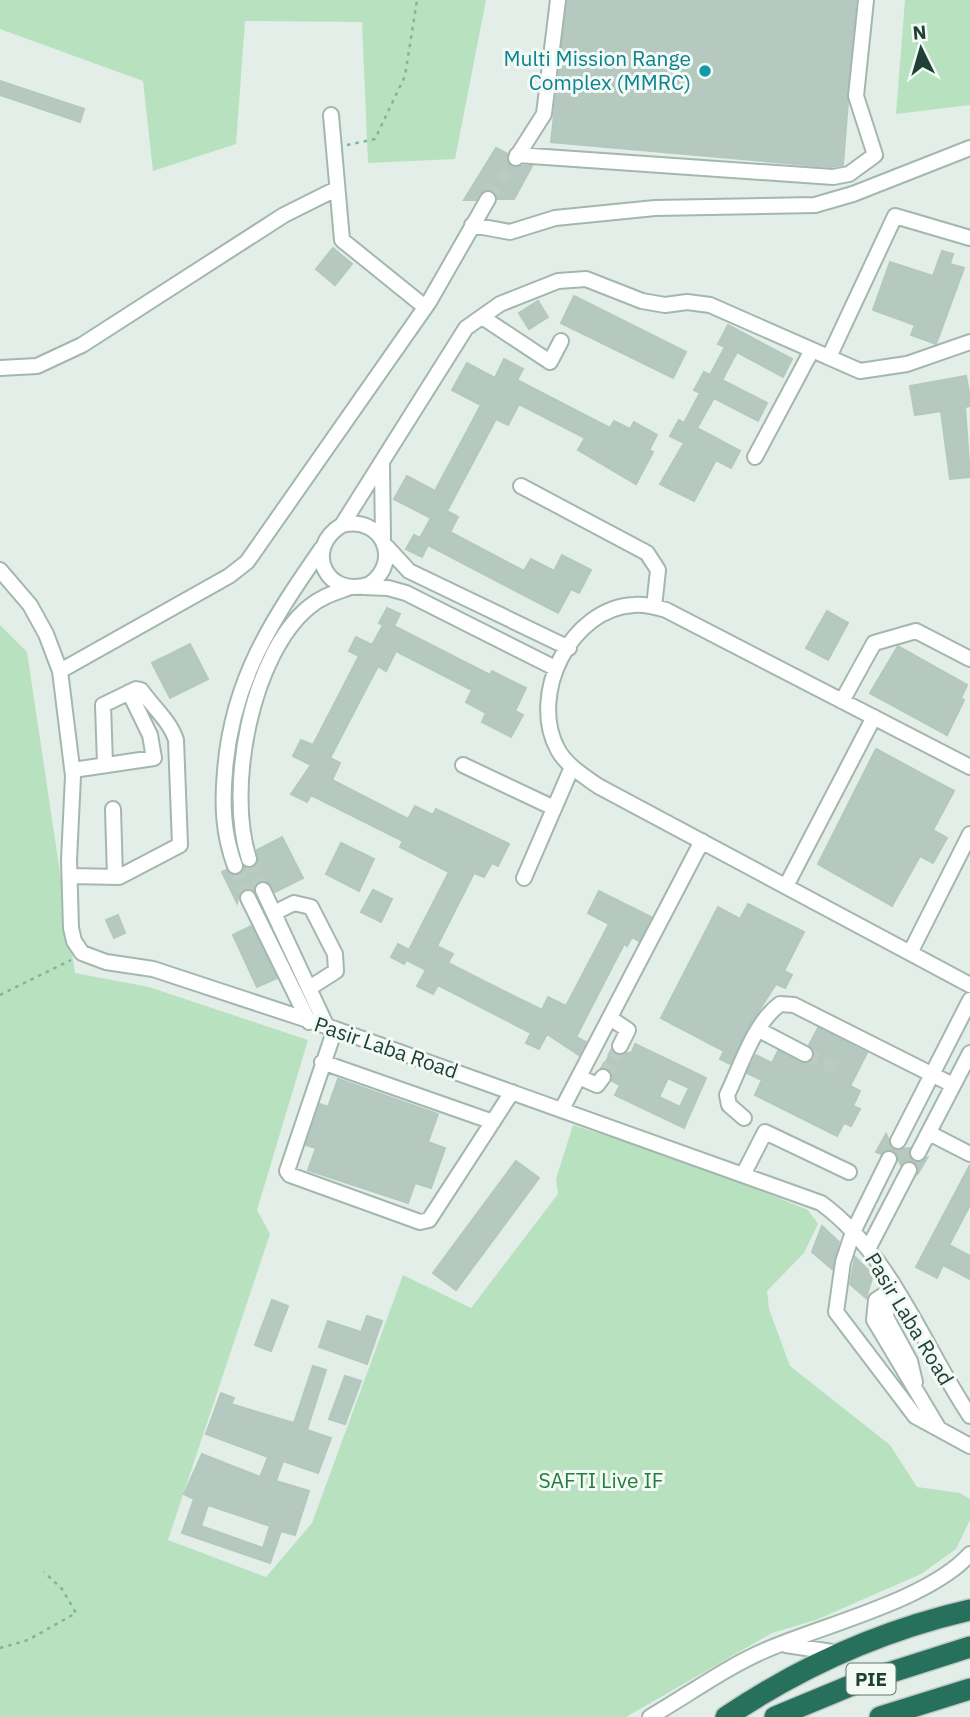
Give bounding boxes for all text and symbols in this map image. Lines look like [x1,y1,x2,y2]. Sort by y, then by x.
north arrow [886,14,956,84]
text: N [912,20,927,45]
place label: Multi Mission Range Complex (MMRC) [503,44,691,96]
marker: Multi Mission Range Complex (MMRC) [697,63,713,79]
street label: Pasir Laba Road [311,1009,462,1085]
street label: Pasir Laba Road [859,1247,961,1390]
park label: SAFTI Live IF [538,1466,664,1494]
road number: PIE [846,1664,896,1694]

